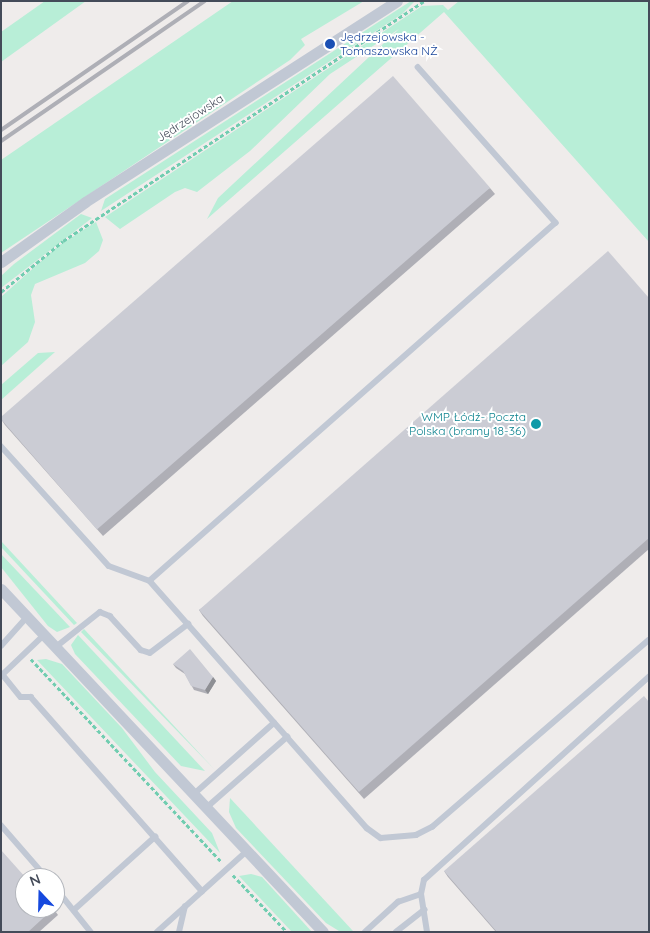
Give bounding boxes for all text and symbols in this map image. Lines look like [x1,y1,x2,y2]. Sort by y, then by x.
place label: Jędrzejowska - Tomaszowska NŻ [340,30,438,58]
marker: Jędrzejowska - Tomaszowska NŻ [324,38,336,50]
street label: Jędrzejowska [154,91,226,145]
place label: WMP Łódź- Poczta Polska (bramy 18-36) [409,410,526,438]
marker: WMP Łódź- Poczta Polska (bramy 18-36) [530,418,542,430]
north arrow [15,868,65,918]
text: N [27,870,43,890]

